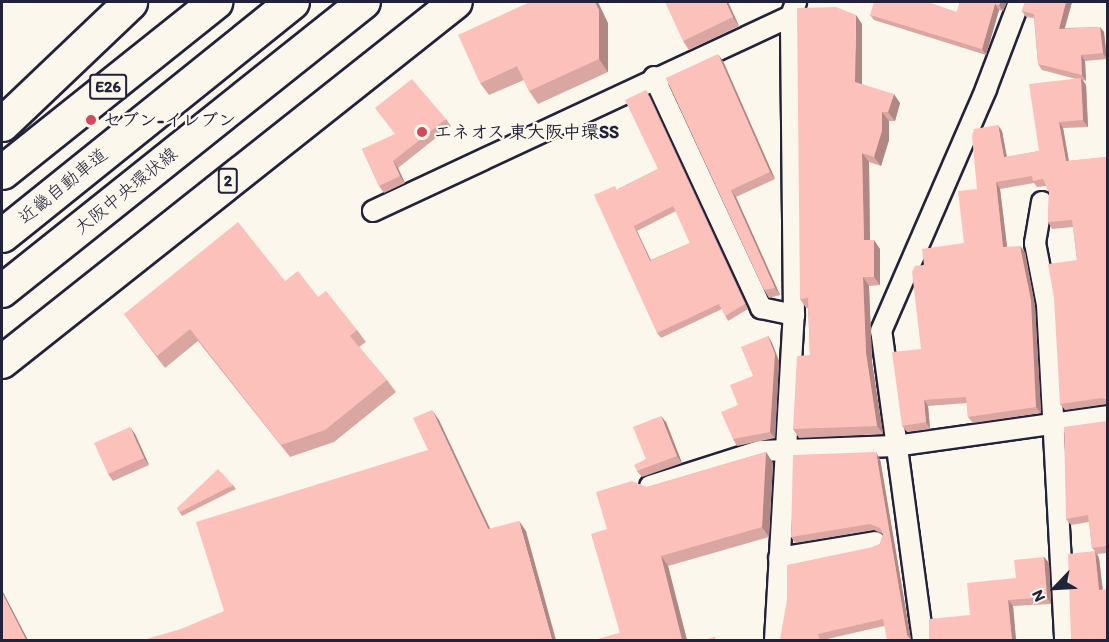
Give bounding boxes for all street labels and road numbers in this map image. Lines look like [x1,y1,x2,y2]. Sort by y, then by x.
road number: E26 [88,74,128,100]
street label: 大阪中央環状線 [70,143,182,239]
street label: 近畿自動車道 [14,144,112,228]
road number: 2 [218,168,238,194]

